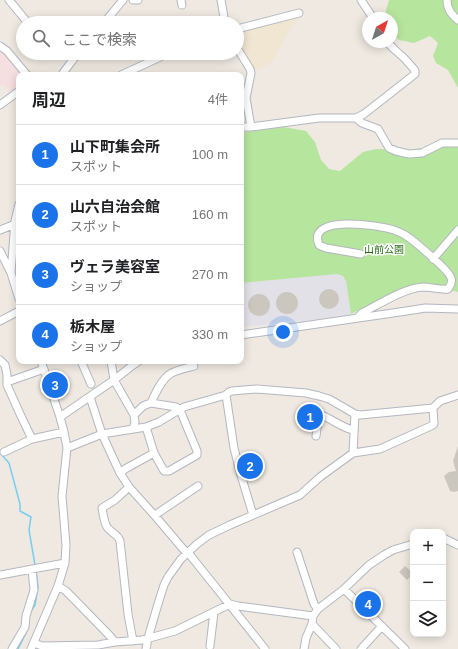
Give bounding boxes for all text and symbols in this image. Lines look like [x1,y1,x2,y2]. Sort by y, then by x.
north arrow [362,12,398,48]
search box [16,16,244,60]
icon: search [30,27,52,49]
text: ここで検索 [62,31,137,48]
text: 周辺 [32,91,66,110]
text: 4件 [208,92,228,107]
text: 山下町集会所 [70,138,160,155]
text: 1 [41,147,49,162]
text: 100 m [192,147,228,162]
text: スポット [70,159,122,174]
text: 山六自治会館 [70,198,160,215]
text: 2 [41,207,49,222]
text: 160 m [192,207,228,222]
text: スポット [70,219,122,234]
park label: 山前公園 [364,244,404,255]
text: ヴェラ美容室 [70,258,160,275]
text: 3 [41,267,49,282]
text: 270 m [192,267,228,282]
text: ショップ [70,279,122,294]
text: 栃木屋 [70,318,115,335]
your location [273,322,293,342]
text: 4 [41,327,49,342]
text: 330 m [192,327,228,342]
text: ショップ [70,339,122,354]
pin: 3 [42,370,68,400]
pin: 1 [297,402,323,432]
pin: 2 [237,451,263,481]
map controls [410,529,446,637]
button: + [410,529,446,565]
button: − [410,565,446,601]
pin: 4 [355,589,381,619]
button: layers [410,601,446,637]

